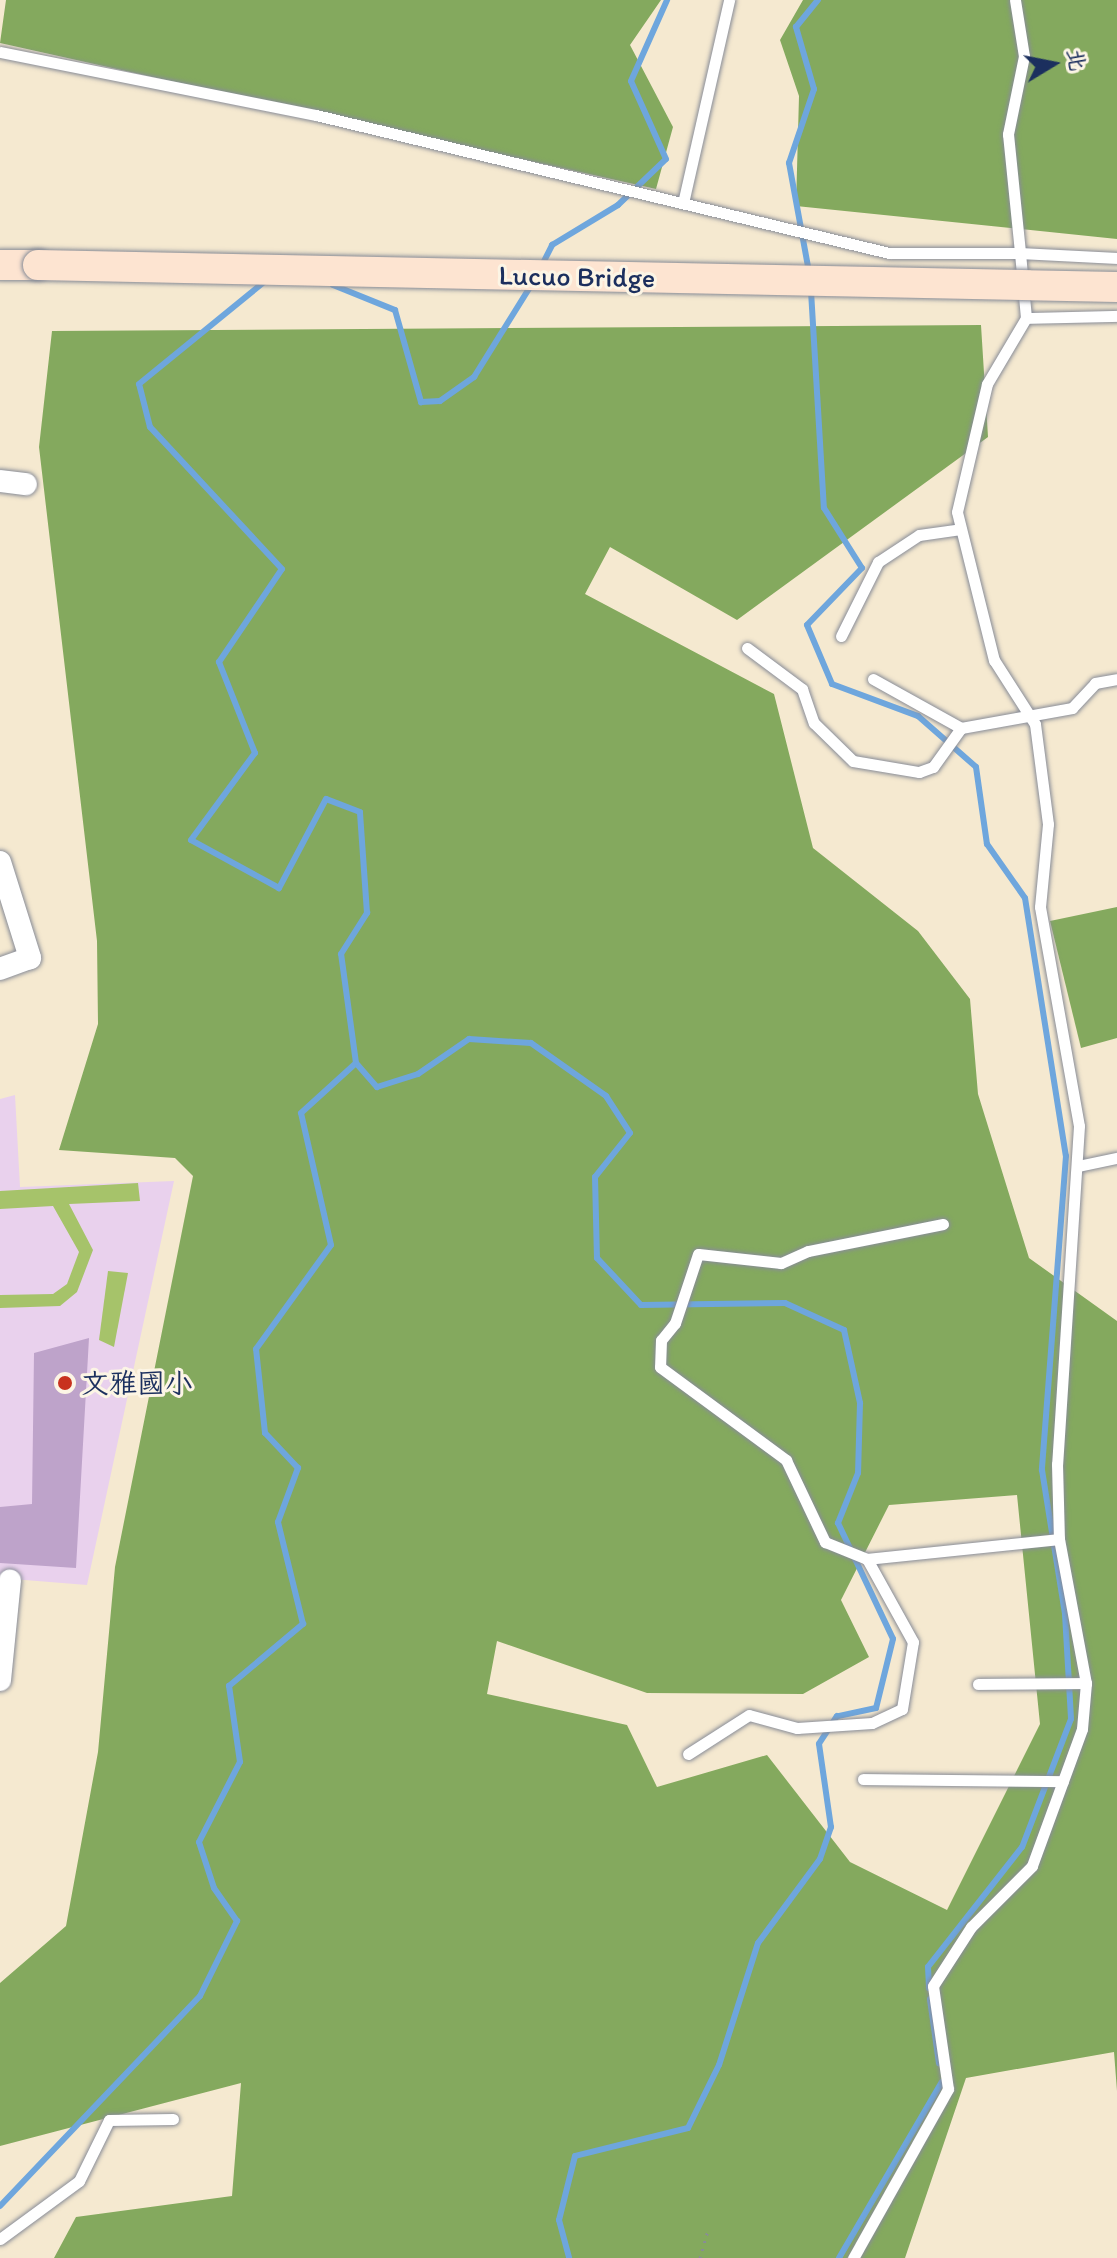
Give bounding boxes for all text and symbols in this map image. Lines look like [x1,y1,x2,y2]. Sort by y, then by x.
north arrow [1013,24,1093,104]
text: 北 [1062,47,1092,73]
street label: Lucuo Bridge [498,258,656,294]
place label: 文雅國小 [81,1366,193,1400]
marker: 文雅國小 [56,1374,74,1392]

